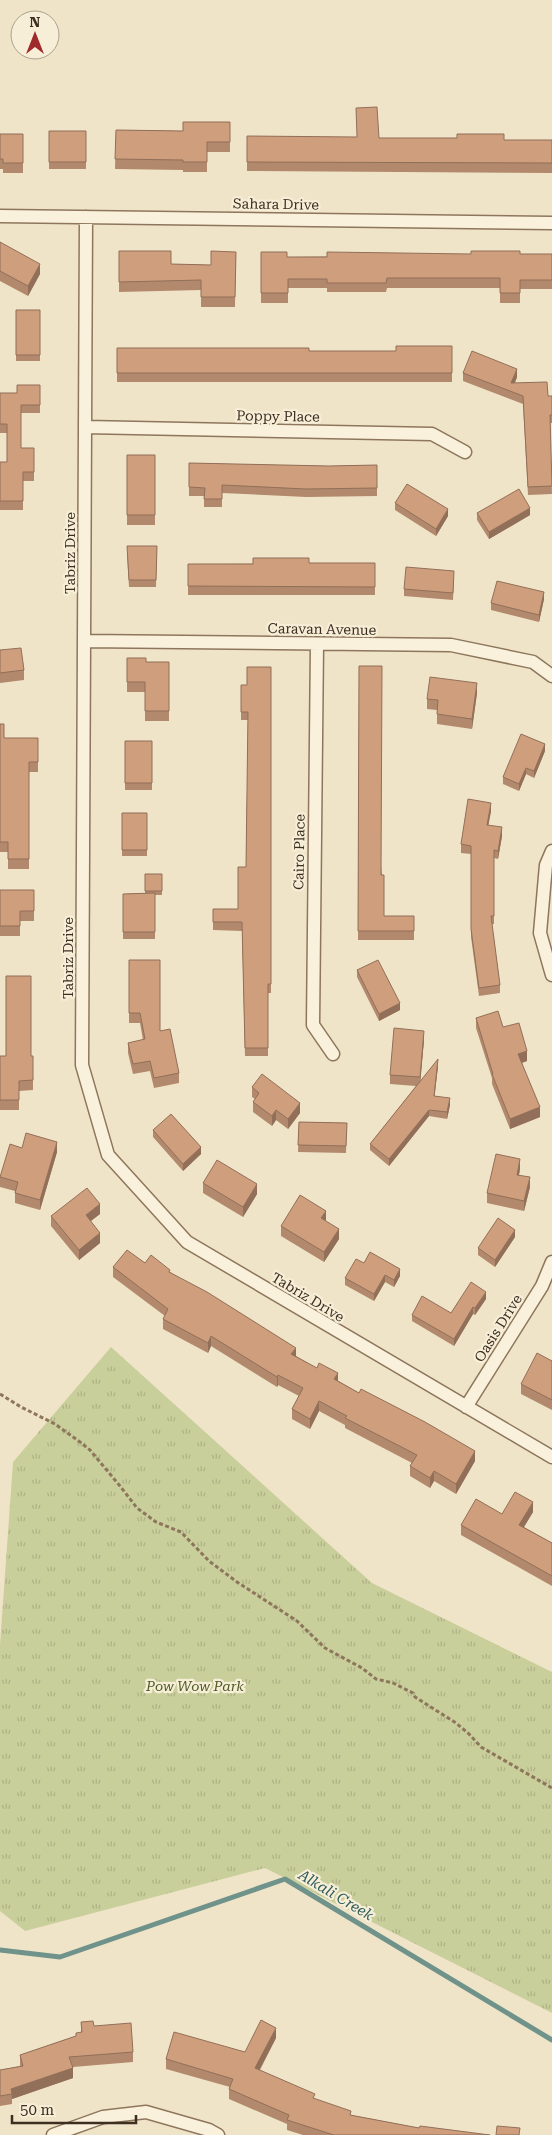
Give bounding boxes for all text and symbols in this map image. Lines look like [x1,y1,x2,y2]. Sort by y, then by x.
north arrow [10,10,60,60]
text: N [30,14,41,30]
street label: Sahara Drive [233,195,320,213]
street label: Poppy Place [236,407,320,425]
street label: Tabriz Drive [62,512,78,594]
street label: Caravan Avenue [268,620,377,638]
street label: Cairo Place [290,814,308,890]
street label: Tabriz Drive [60,917,76,999]
street label: Tabriz Drive [269,1269,348,1325]
street label: Oasis Drive [471,1291,525,1365]
park label: Pow Wow Park [145,1678,244,1694]
water label: Alkali Creek [294,1865,377,1925]
scale bar [12,2092,136,2124]
text: 50 m [20,2101,55,2119]

